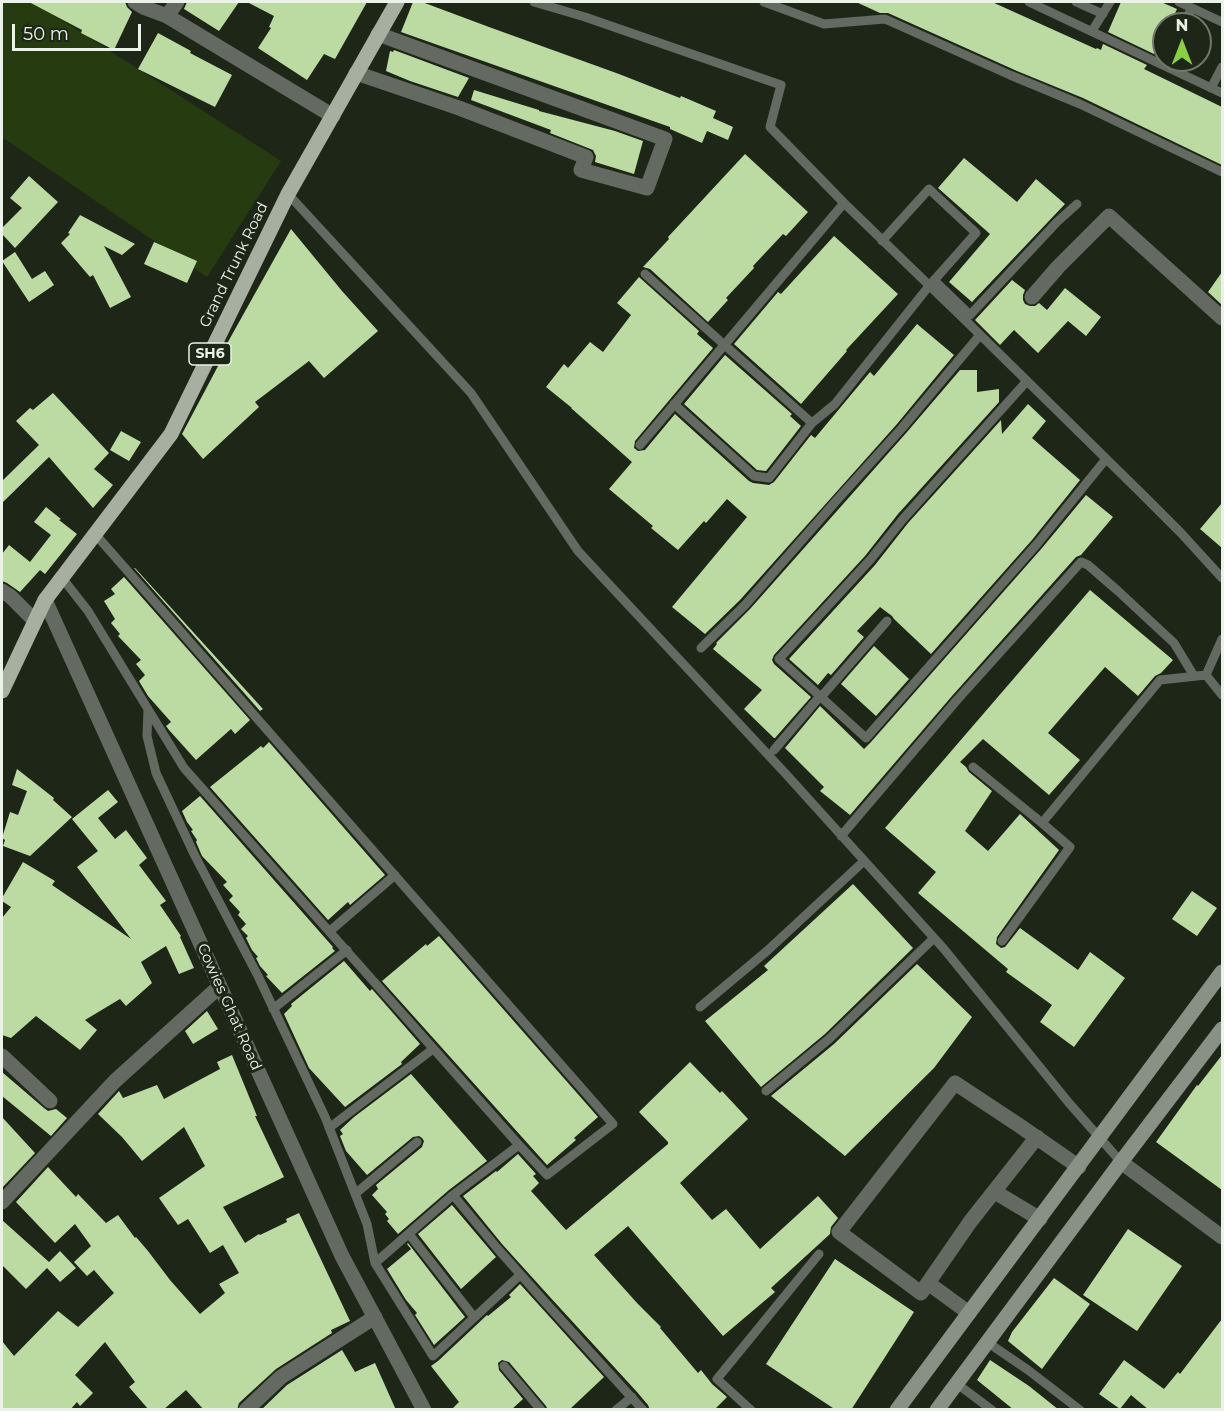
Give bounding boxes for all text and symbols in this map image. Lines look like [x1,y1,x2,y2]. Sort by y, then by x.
scale bar [15,12,144,50]
north arrow [1152,12,1212,72]
text: N [1176,16,1188,35]
text: 50 m [23,23,69,45]
street label: Grand Trunk Road [196,200,272,330]
road number: SH6 [189,343,231,365]
street label: Cowies Ghat Road [193,941,265,1073]

